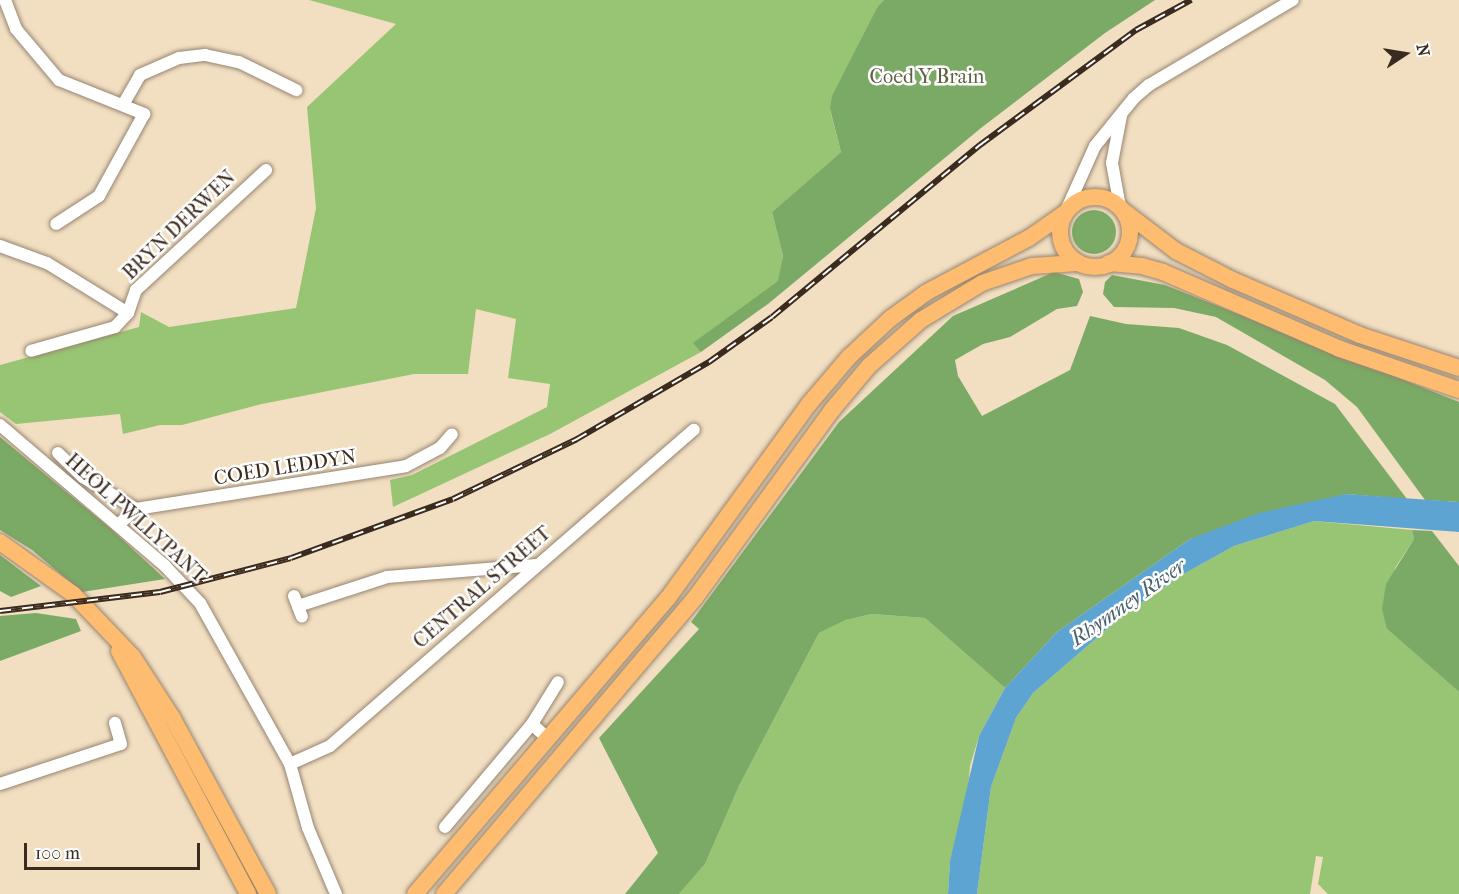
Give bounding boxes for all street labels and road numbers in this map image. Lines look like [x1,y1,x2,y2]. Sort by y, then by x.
street label: BRYN DERWEN [118,165,240,285]
street label: COED LEDDYN [212,444,358,490]
street label: HEOL PWLLYPANT [60,448,212,588]
street label: CENTRAL STREET [408,521,556,653]

